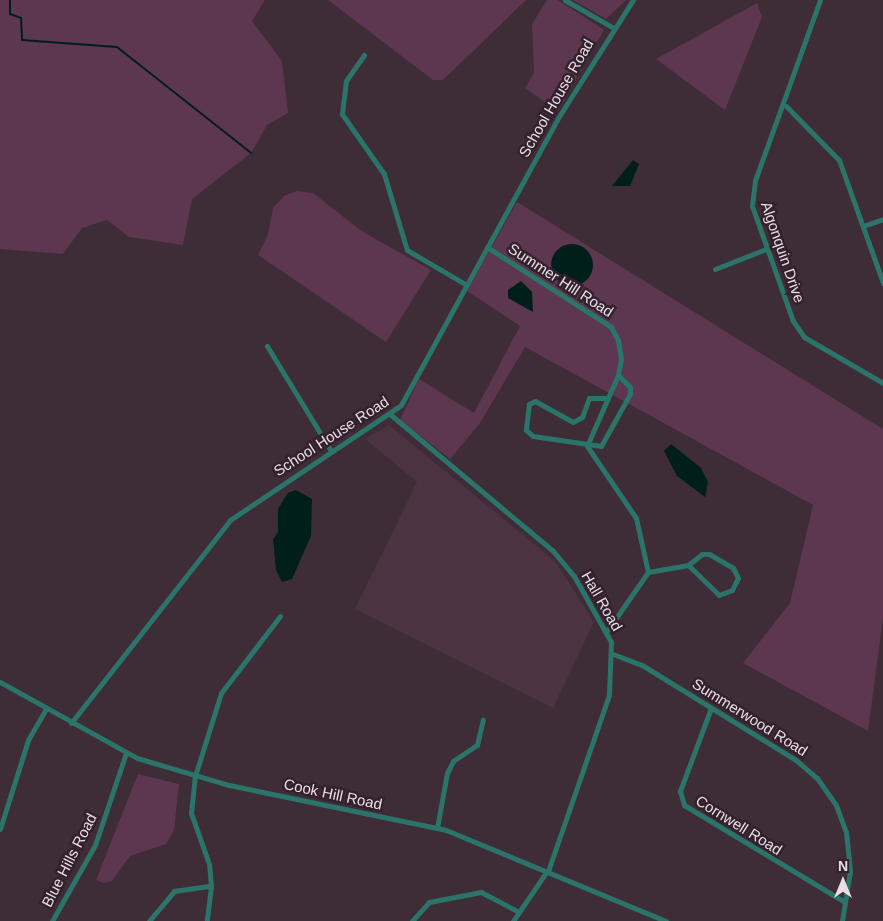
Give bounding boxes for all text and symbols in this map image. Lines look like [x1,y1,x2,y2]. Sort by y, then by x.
street label: School House Road [515,36,597,160]
street label: Algonquin Drive [757,199,809,305]
street label: Summer Hill Road [505,239,617,321]
street label: School House Road [270,392,392,480]
street label: Hall Road [578,568,626,634]
street label: Summerwood Road [689,674,811,760]
street label: Cook Hill Road [282,775,384,813]
street label: Cornwell Road [693,791,785,859]
street label: Blue Hills Road [38,810,100,910]
north arrow [818,856,868,906]
text: N [838,858,848,874]

